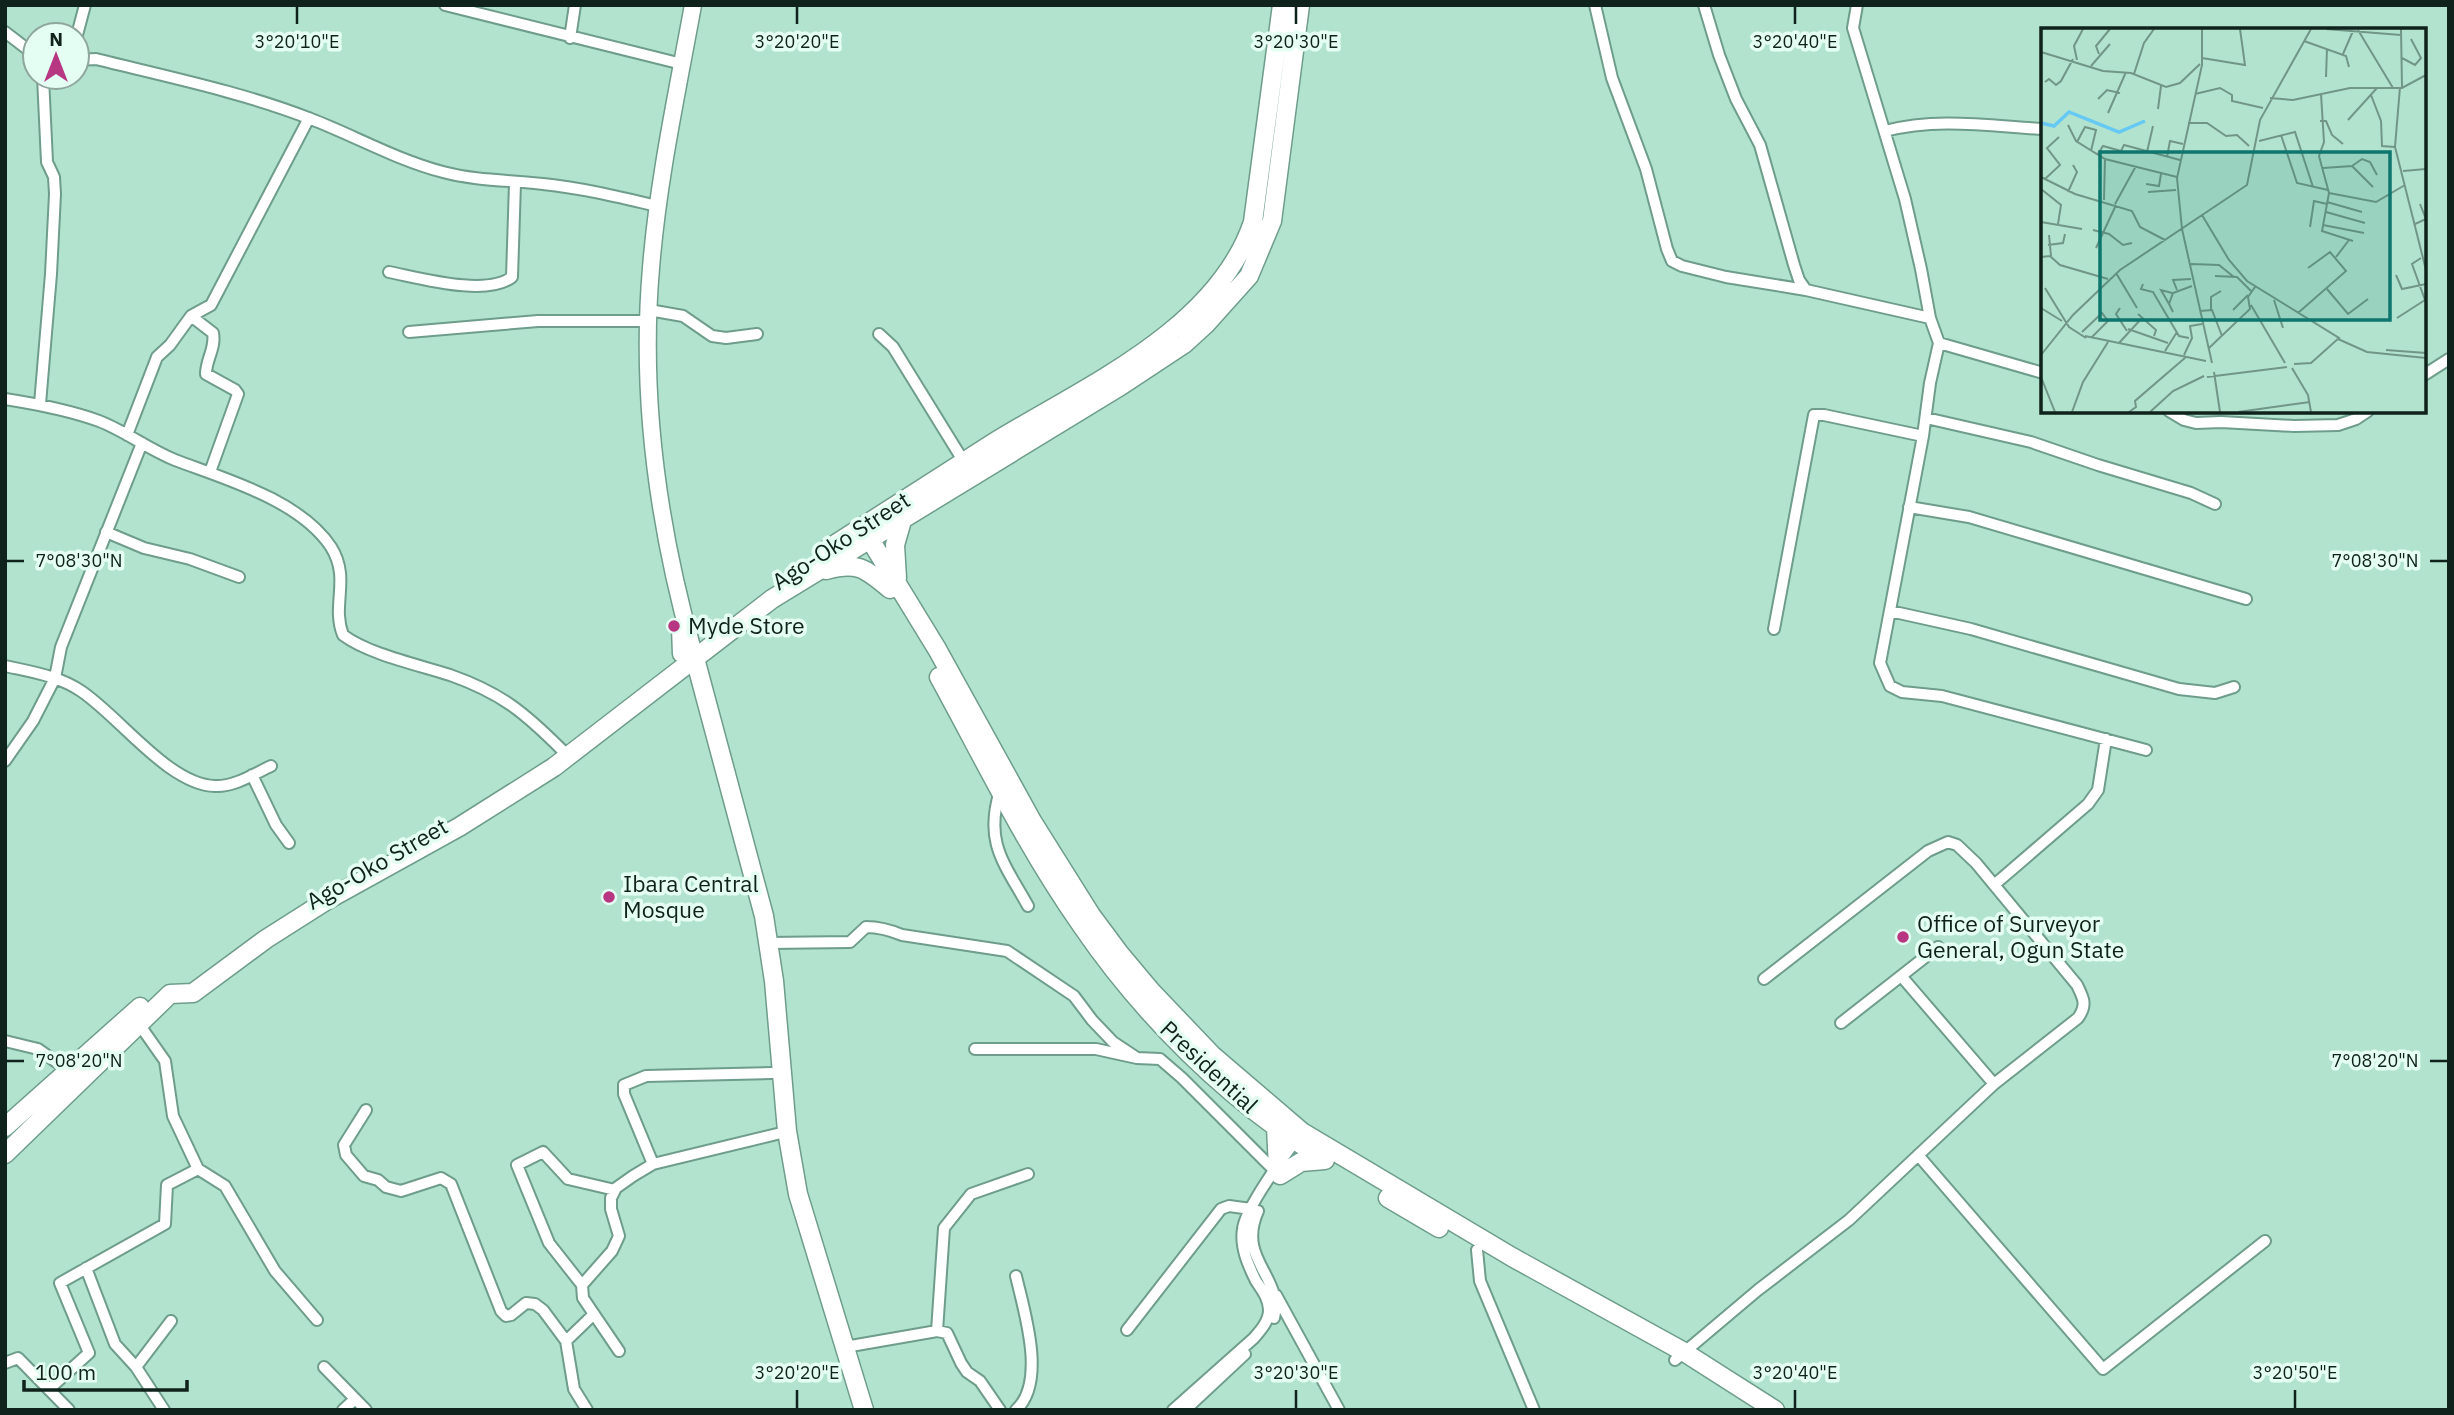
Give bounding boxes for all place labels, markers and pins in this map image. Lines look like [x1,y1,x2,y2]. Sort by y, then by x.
place label: Myde Store [688,610,805,640]
marker: Myde Store [666,618,682,634]
place label: Ibara Central Mosque [623,868,759,924]
marker: Ibara Central Mosque [601,889,617,905]
place label: Office of Surveyor General, Ogun State [1917,908,2124,964]
marker: Office of Surveyor General, Ogun State [1895,929,1911,945]

